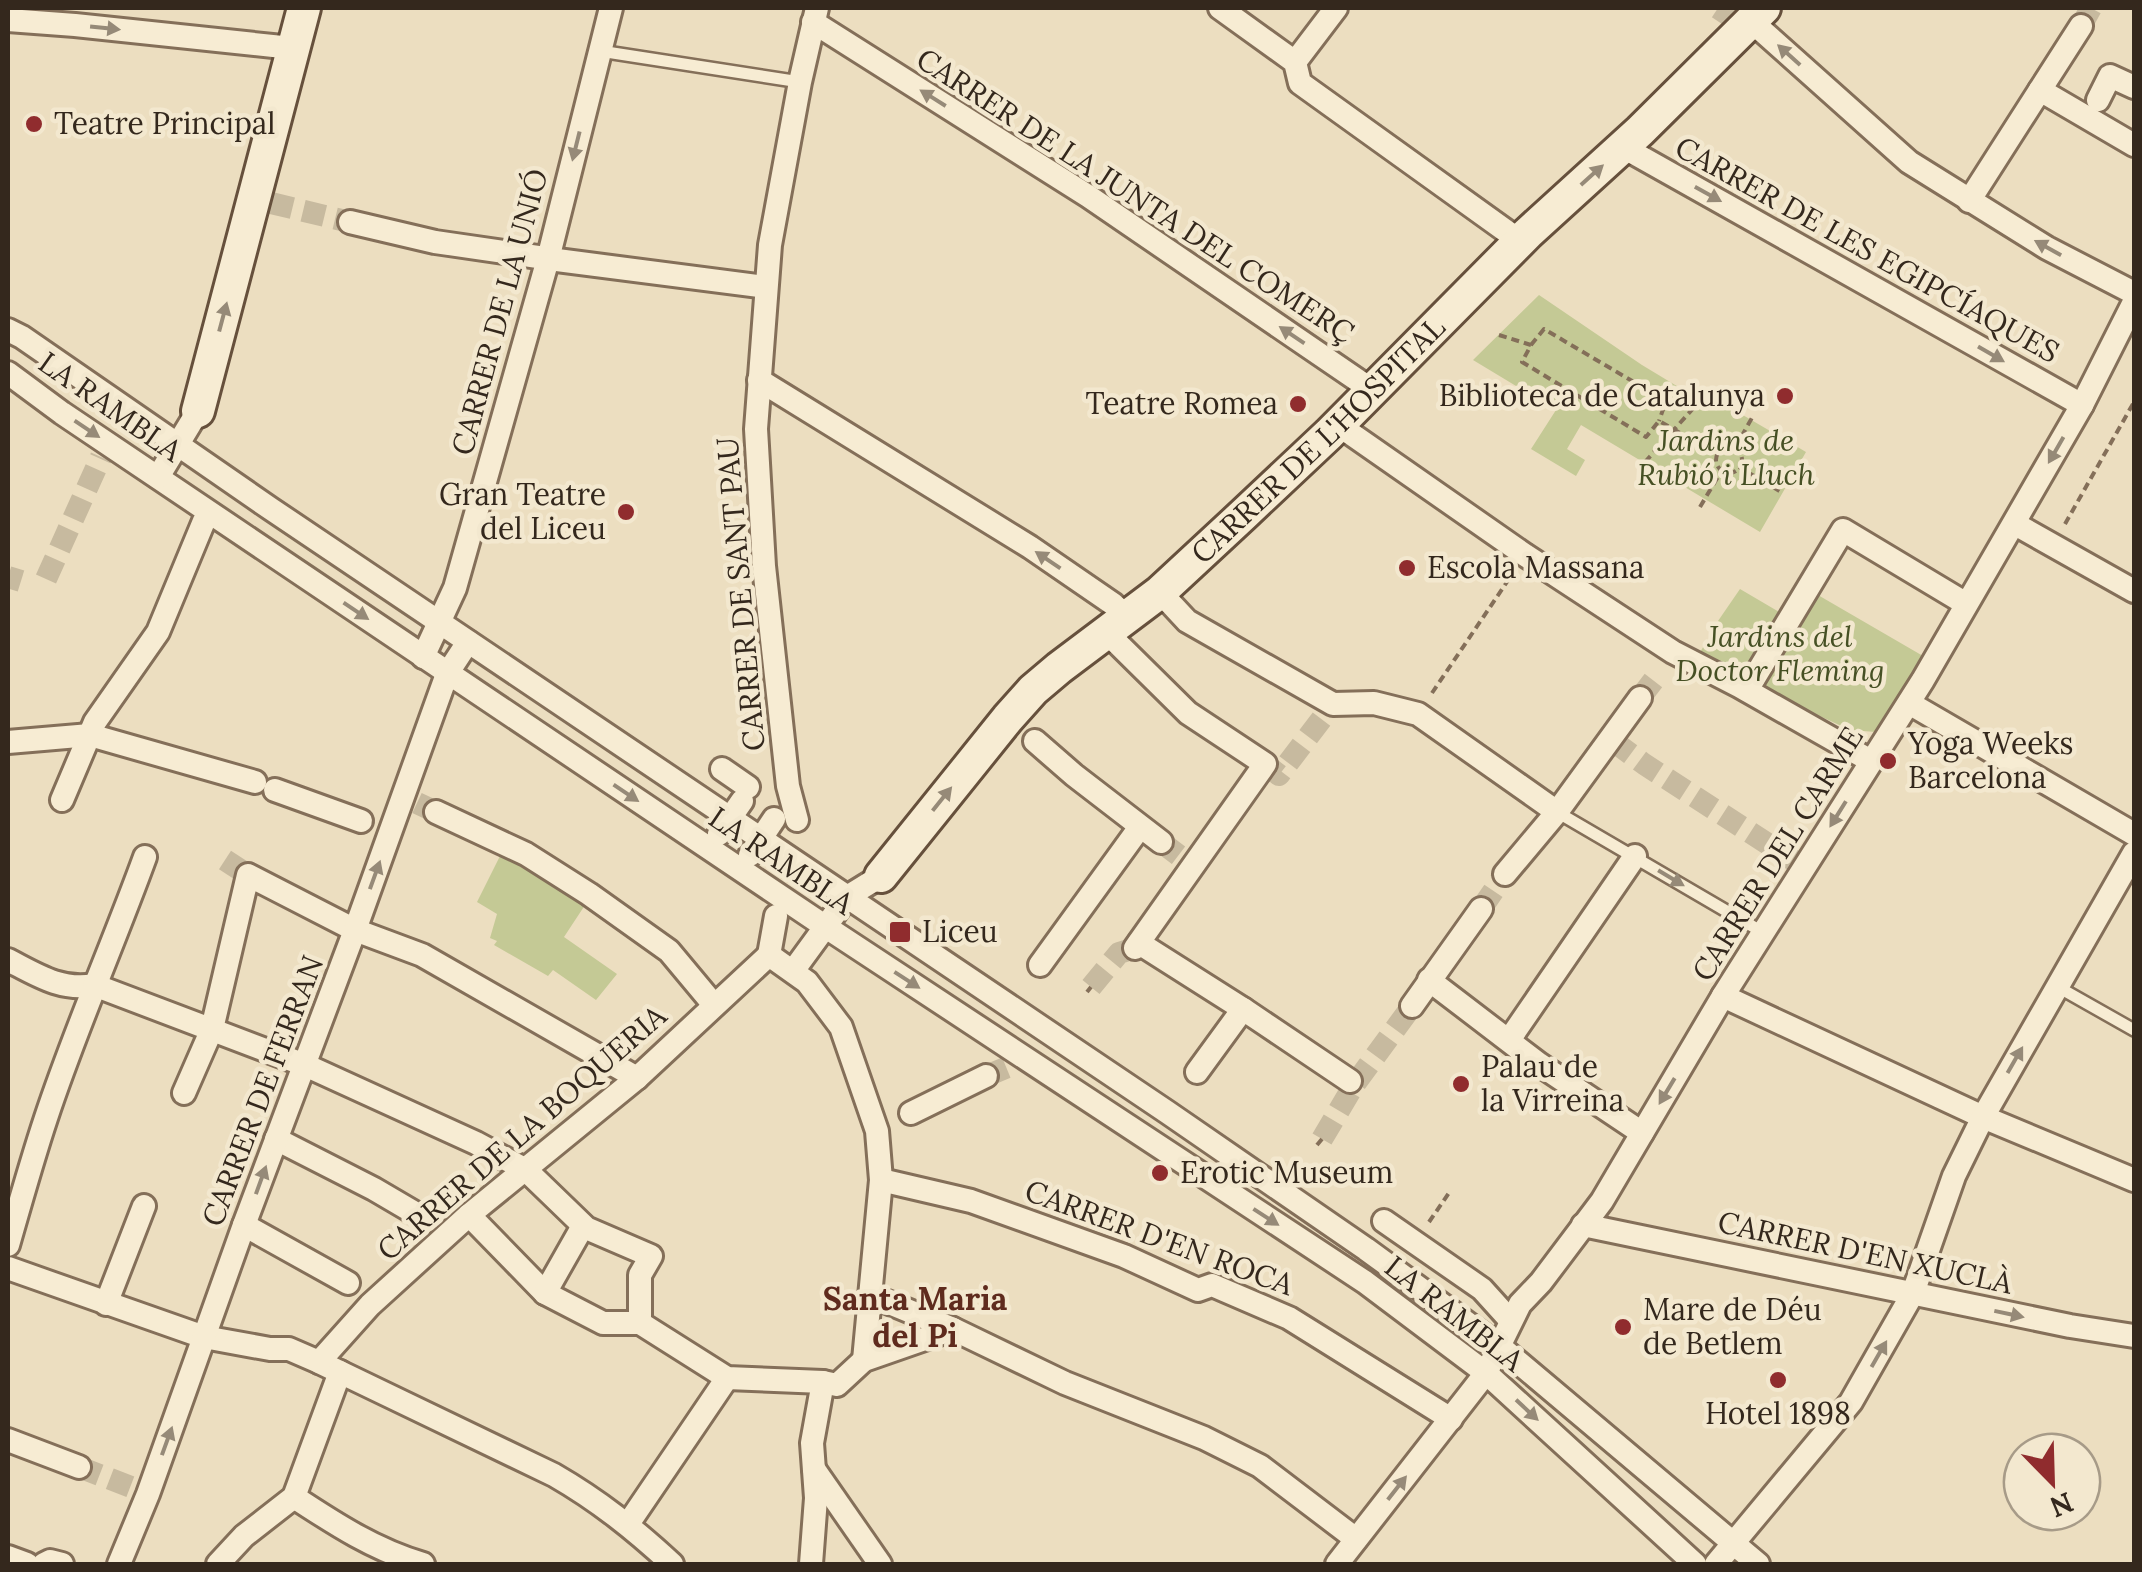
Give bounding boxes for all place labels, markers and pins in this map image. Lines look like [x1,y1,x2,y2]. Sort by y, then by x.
place label: Teatre Principal [54,104,276,142]
marker: Teatre Principal [23,113,45,135]
place label: Biblioteca de Catalunya [1439,376,1765,415]
place label: Teatre Romea [1086,384,1278,422]
marker: Biblioteca de Catalunya [1774,385,1796,407]
marker: Teatre Romea [1287,393,1309,415]
place label: Gran Teatre del Liceu [439,475,606,547]
marker: Gran Teatre del Liceu [615,501,637,523]
place label: Escola Massana [1427,548,1644,586]
marker: Escola Massana [1396,557,1418,579]
place label: Yoga Weeks Barcelona [1907,724,2073,796]
marker: Yoga Weeks Barcelona [1877,750,1899,772]
place label: Liceu [922,912,998,950]
marker: Liceu [887,919,913,945]
place label: Palau de la Virreina [1481,1047,1624,1119]
marker: Palau de la Virreina [1450,1073,1472,1095]
place label: Erotic Museum [1180,1153,1393,1191]
marker: Erotic Museum [1149,1162,1171,1184]
place label: Mare de Déu de Betlem [1643,1290,1822,1362]
marker: Mare de Déu de Betlem [1612,1316,1634,1338]
marker: Hotel 1898 [1767,1369,1789,1391]
place label: Hotel 1898 [1705,1394,1851,1432]

